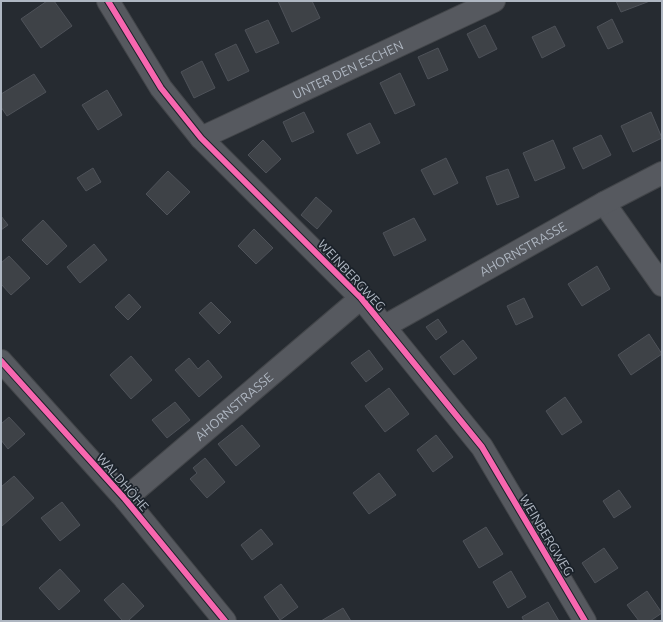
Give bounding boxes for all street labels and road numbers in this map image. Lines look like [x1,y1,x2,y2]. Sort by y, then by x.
street label: UNTER DEN ESCHEN [290,38,405,101]
street label: AHORNSTRASSE [477,219,569,279]
street label: WEINBERGWEG [316,237,388,313]
street label: AHORNSTRASSE [192,369,275,443]
street label: WALDHÖHE [94,450,153,514]
street label: WEINBERGWEG [517,492,577,578]

